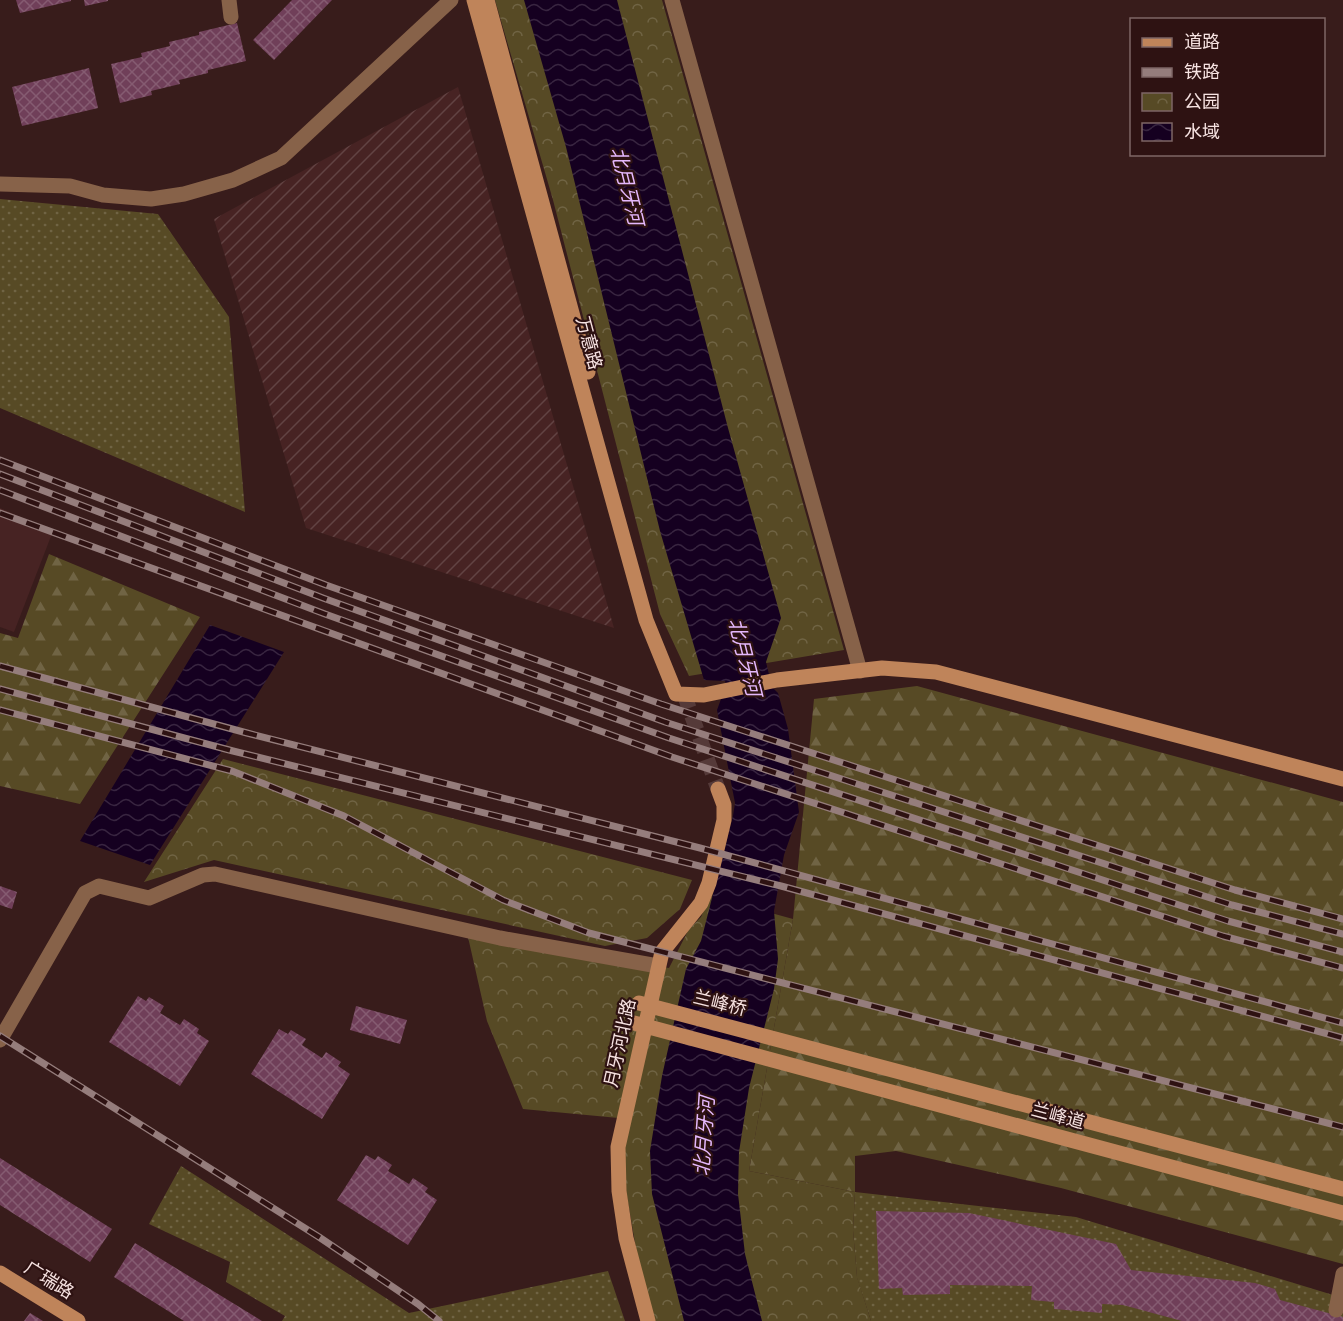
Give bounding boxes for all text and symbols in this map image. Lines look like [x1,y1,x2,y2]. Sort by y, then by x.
legend [1130,18,1325,156]
text: 道路 [1184,32,1220,52]
text: 铁路 [1184,62,1220,82]
text: 公园 [1184,92,1220,112]
text: 水域 [1184,122,1220,142]
water label: 北月牙河 [607,145,648,231]
street label: 万意路 [572,314,606,372]
water label: 北月牙河 [725,616,766,702]
street label: 兰峰桥 [691,987,749,1019]
street label: 月牙河北路 [601,997,639,1089]
water label: 北月牙河 [690,1091,718,1177]
street label: 兰峰道 [1029,1099,1087,1133]
street label: 广瑞路 [21,1257,77,1303]

